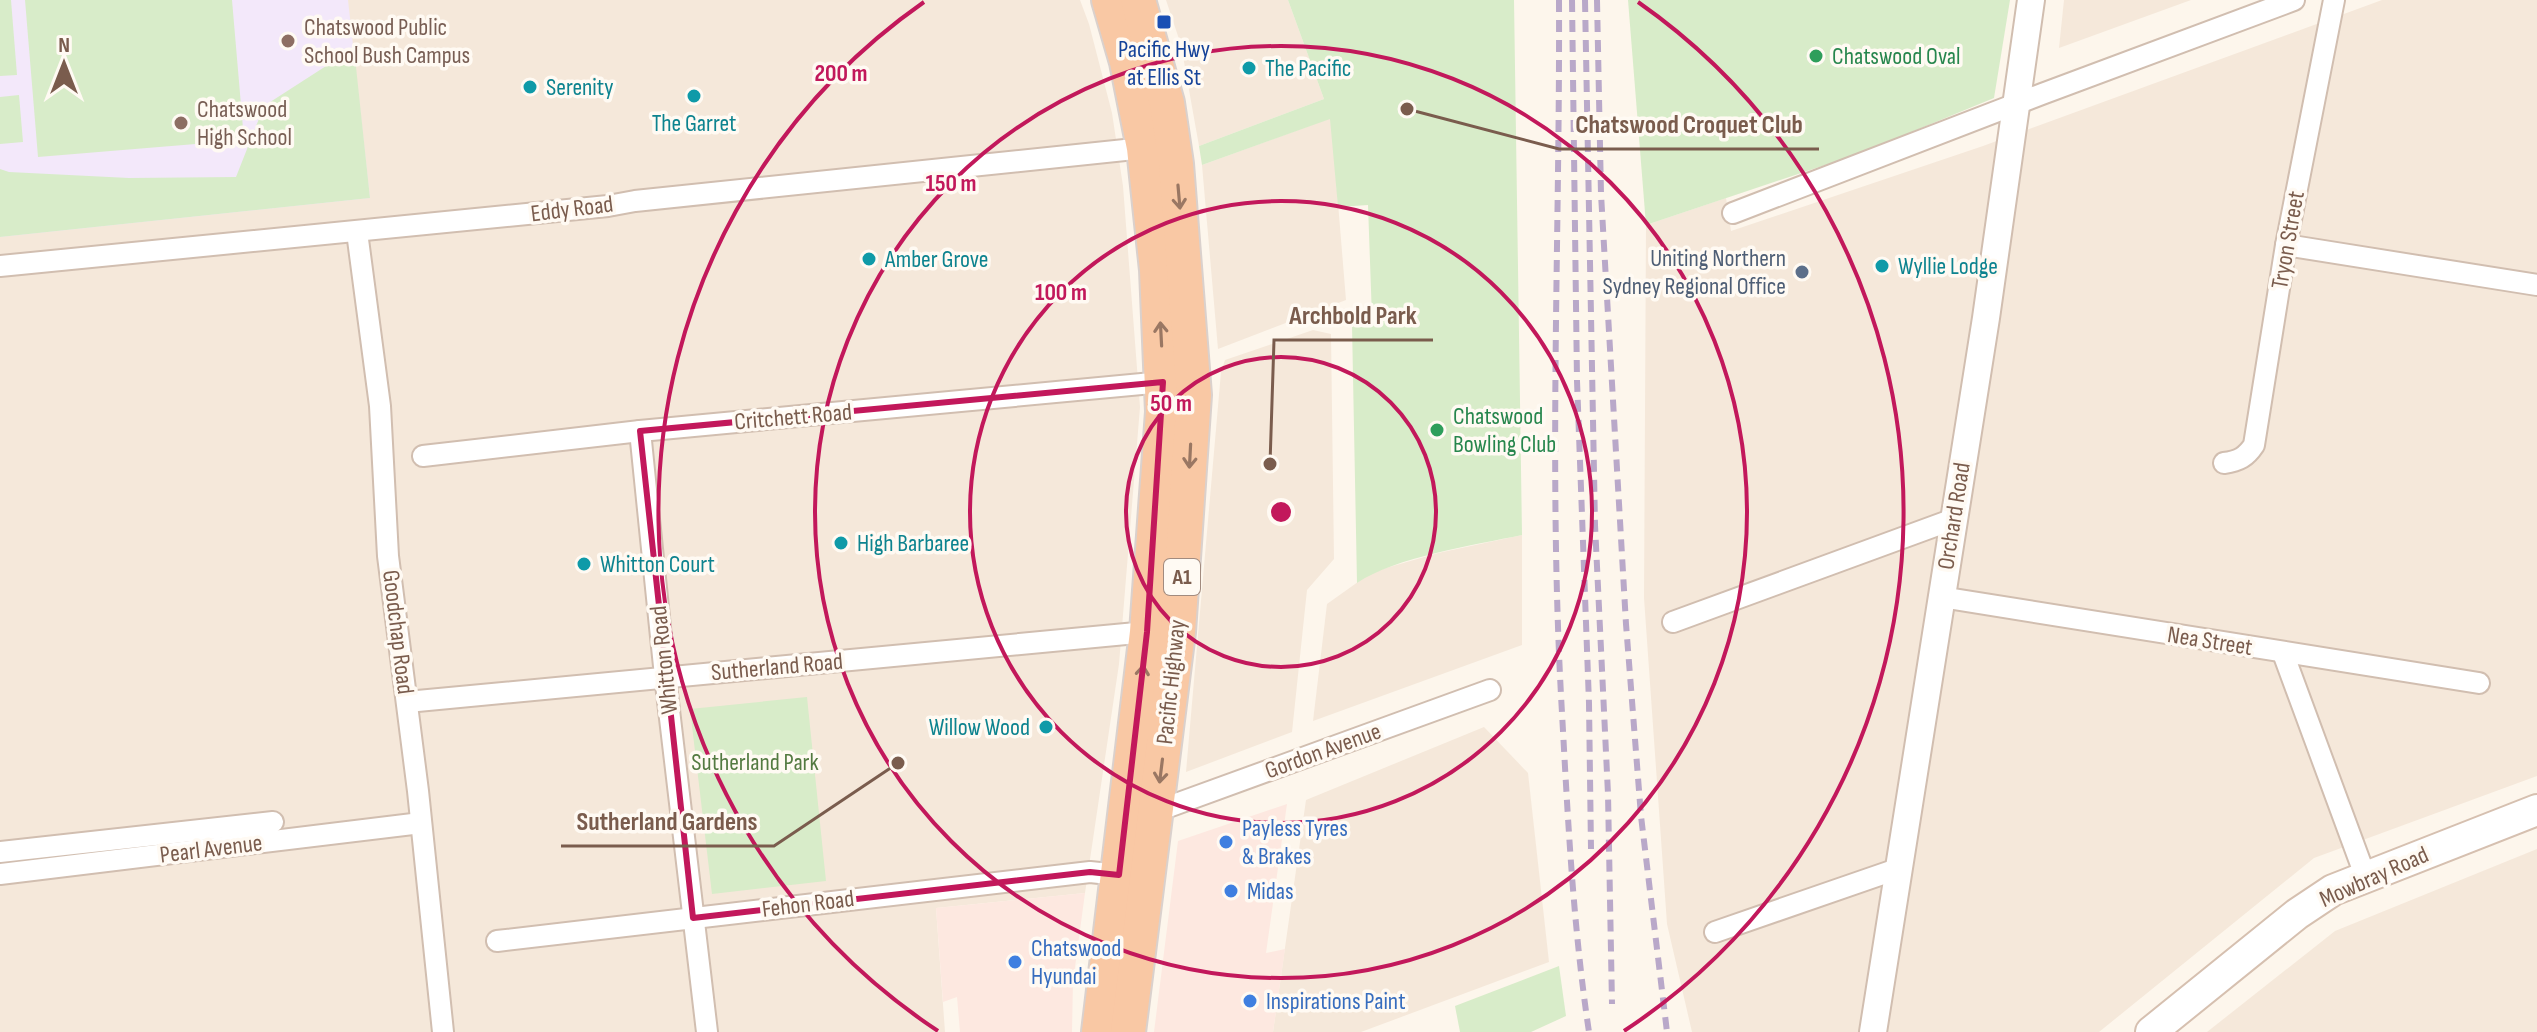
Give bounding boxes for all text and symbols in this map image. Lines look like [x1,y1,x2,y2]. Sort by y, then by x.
place label: Chatswood Public School Bush Campus [304,13,470,70]
marker: Pacific Hwy at Ellis St [1155,13,1173,31]
north arrow [24,24,104,104]
text: N [58,32,70,59]
marker: Chatswood Public School Bush Campus [279,32,297,50]
place label: Pacific Hwy at Ellis St [1118,35,1210,92]
place label: Chatswood Oval [1832,42,1961,71]
marker: Chatswood Oval [1807,47,1825,65]
place label: The Pacific [1265,54,1351,83]
text: 200 m [814,59,868,88]
marker: The Pacific [1240,59,1258,77]
place label: Serenity [546,73,613,102]
marker: Serenity [521,78,539,96]
marker: The Garret [685,87,703,105]
place label: Chatswood High School [197,95,292,152]
callout: Chatswood Croquet Club [1559,99,1819,149]
place label: The Garret [652,109,736,138]
text: Chatswood Croquet Club [1575,110,1803,141]
marker: Chatswood High School [172,114,190,132]
text: 150 m [925,169,977,198]
one-way arrow [1172,183,1187,210]
street label: Tryon Street [2265,189,2311,291]
street label: Eddy Road [529,190,615,228]
place label: Uniting Northern Sydney Regional Office [1602,244,1786,301]
place label: Amber Grove [884,245,989,274]
marker: Amber Grove [860,250,878,268]
place label: Wyllie Lodge [1898,252,1998,281]
marker: Wyllie Lodge [1873,257,1891,275]
marker: Uniting Northern Sydney Regional Office [1793,263,1811,281]
text: 100 m [1035,278,1087,307]
callout: Archbold Park [1274,290,1433,340]
text: Archbold Park [1288,301,1417,332]
one-way arrow [1153,321,1168,348]
text: 50 m [1150,389,1192,418]
street label: Critchett Road [733,397,853,437]
place label: Chatswood Bowling Club [1453,402,1556,459]
marker: Chatswood Bowling Club [1428,421,1446,439]
one-way arrow [1183,442,1198,469]
street label: Orchard Road [1931,461,1977,571]
centre of rings [1267,498,1295,526]
place label: High Barbaree [857,529,969,558]
marker: High Barbaree [832,534,850,552]
place label: Whitton Court [600,550,715,579]
marker: Whitton Court [575,555,593,573]
road number: A1 [1164,559,1200,595]
street label: Goodchap Road [376,568,420,696]
street label: Whitton Road [644,604,684,716]
street label: Pacific Highway [1150,618,1192,746]
street label: Nea Street [2165,620,2255,662]
street label: Sutherland Road [710,647,844,687]
one-way arrow [1135,665,1150,690]
place label: Willow Wood [929,713,1030,742]
street label: Gordon Avenue [1261,717,1385,785]
marker: Willow Wood [1037,718,1055,736]
park label: Sutherland Park [691,748,819,777]
one-way arrow [1154,757,1169,784]
callout: Sutherland Gardens [561,796,774,846]
text: Sutherland Gardens [576,807,758,838]
place label: Payless Tyres & Brakes [1242,814,1348,871]
street label: Pearl Avenue [158,828,264,870]
marker: Payless Tyres & Brakes [1217,833,1235,851]
street label: Mowbray Road [2315,840,2433,914]
place label: Midas [1247,877,1294,906]
marker: Midas [1222,882,1240,900]
street label: Fehon Road [760,884,856,924]
place label: Chatswood Hyundai [1031,934,1121,991]
marker: Chatswood Hyundai [1006,953,1024,971]
place label: Inspirations Paint [1266,987,1406,1016]
marker: Inspirations Paint [1241,992,1259,1010]

